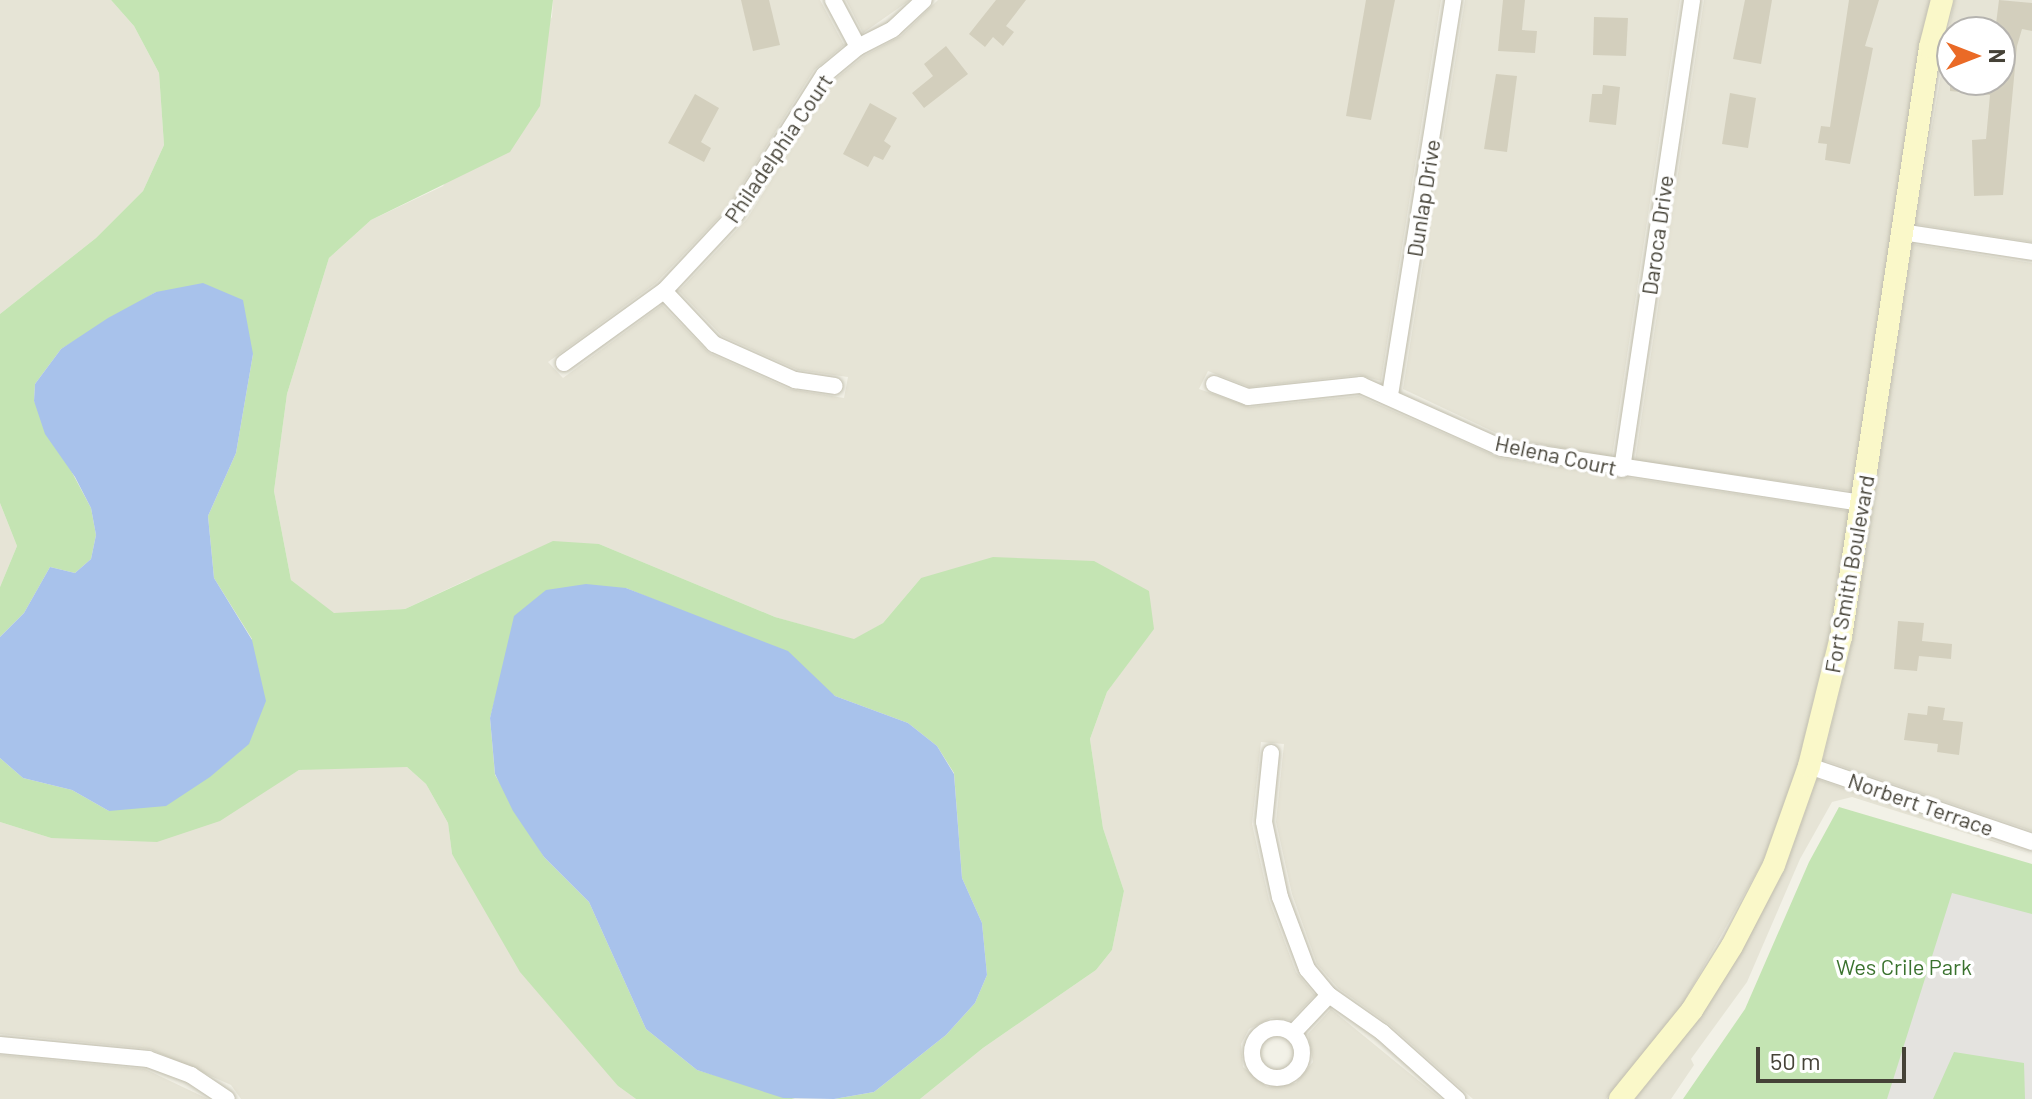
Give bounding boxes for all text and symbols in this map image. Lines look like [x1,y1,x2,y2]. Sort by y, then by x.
north arrow [1936,16,2016,96]
text: N [1985,49,2011,63]
street label: Philadelphia Court [718,68,838,228]
street label: Dunlap Drive [1401,137,1445,259]
street label: Daroca Drive [1636,173,1678,297]
street label: Helena Court [1493,429,1619,481]
street label: Fort Smith Boulevard [1819,473,1879,675]
street label: Norbert Terrace [1845,767,1997,841]
park label: Wes Crile Park [1836,954,1972,980]
scale bar [1760,1031,1910,1081]
text: 50 m [1770,1046,1821,1075]

